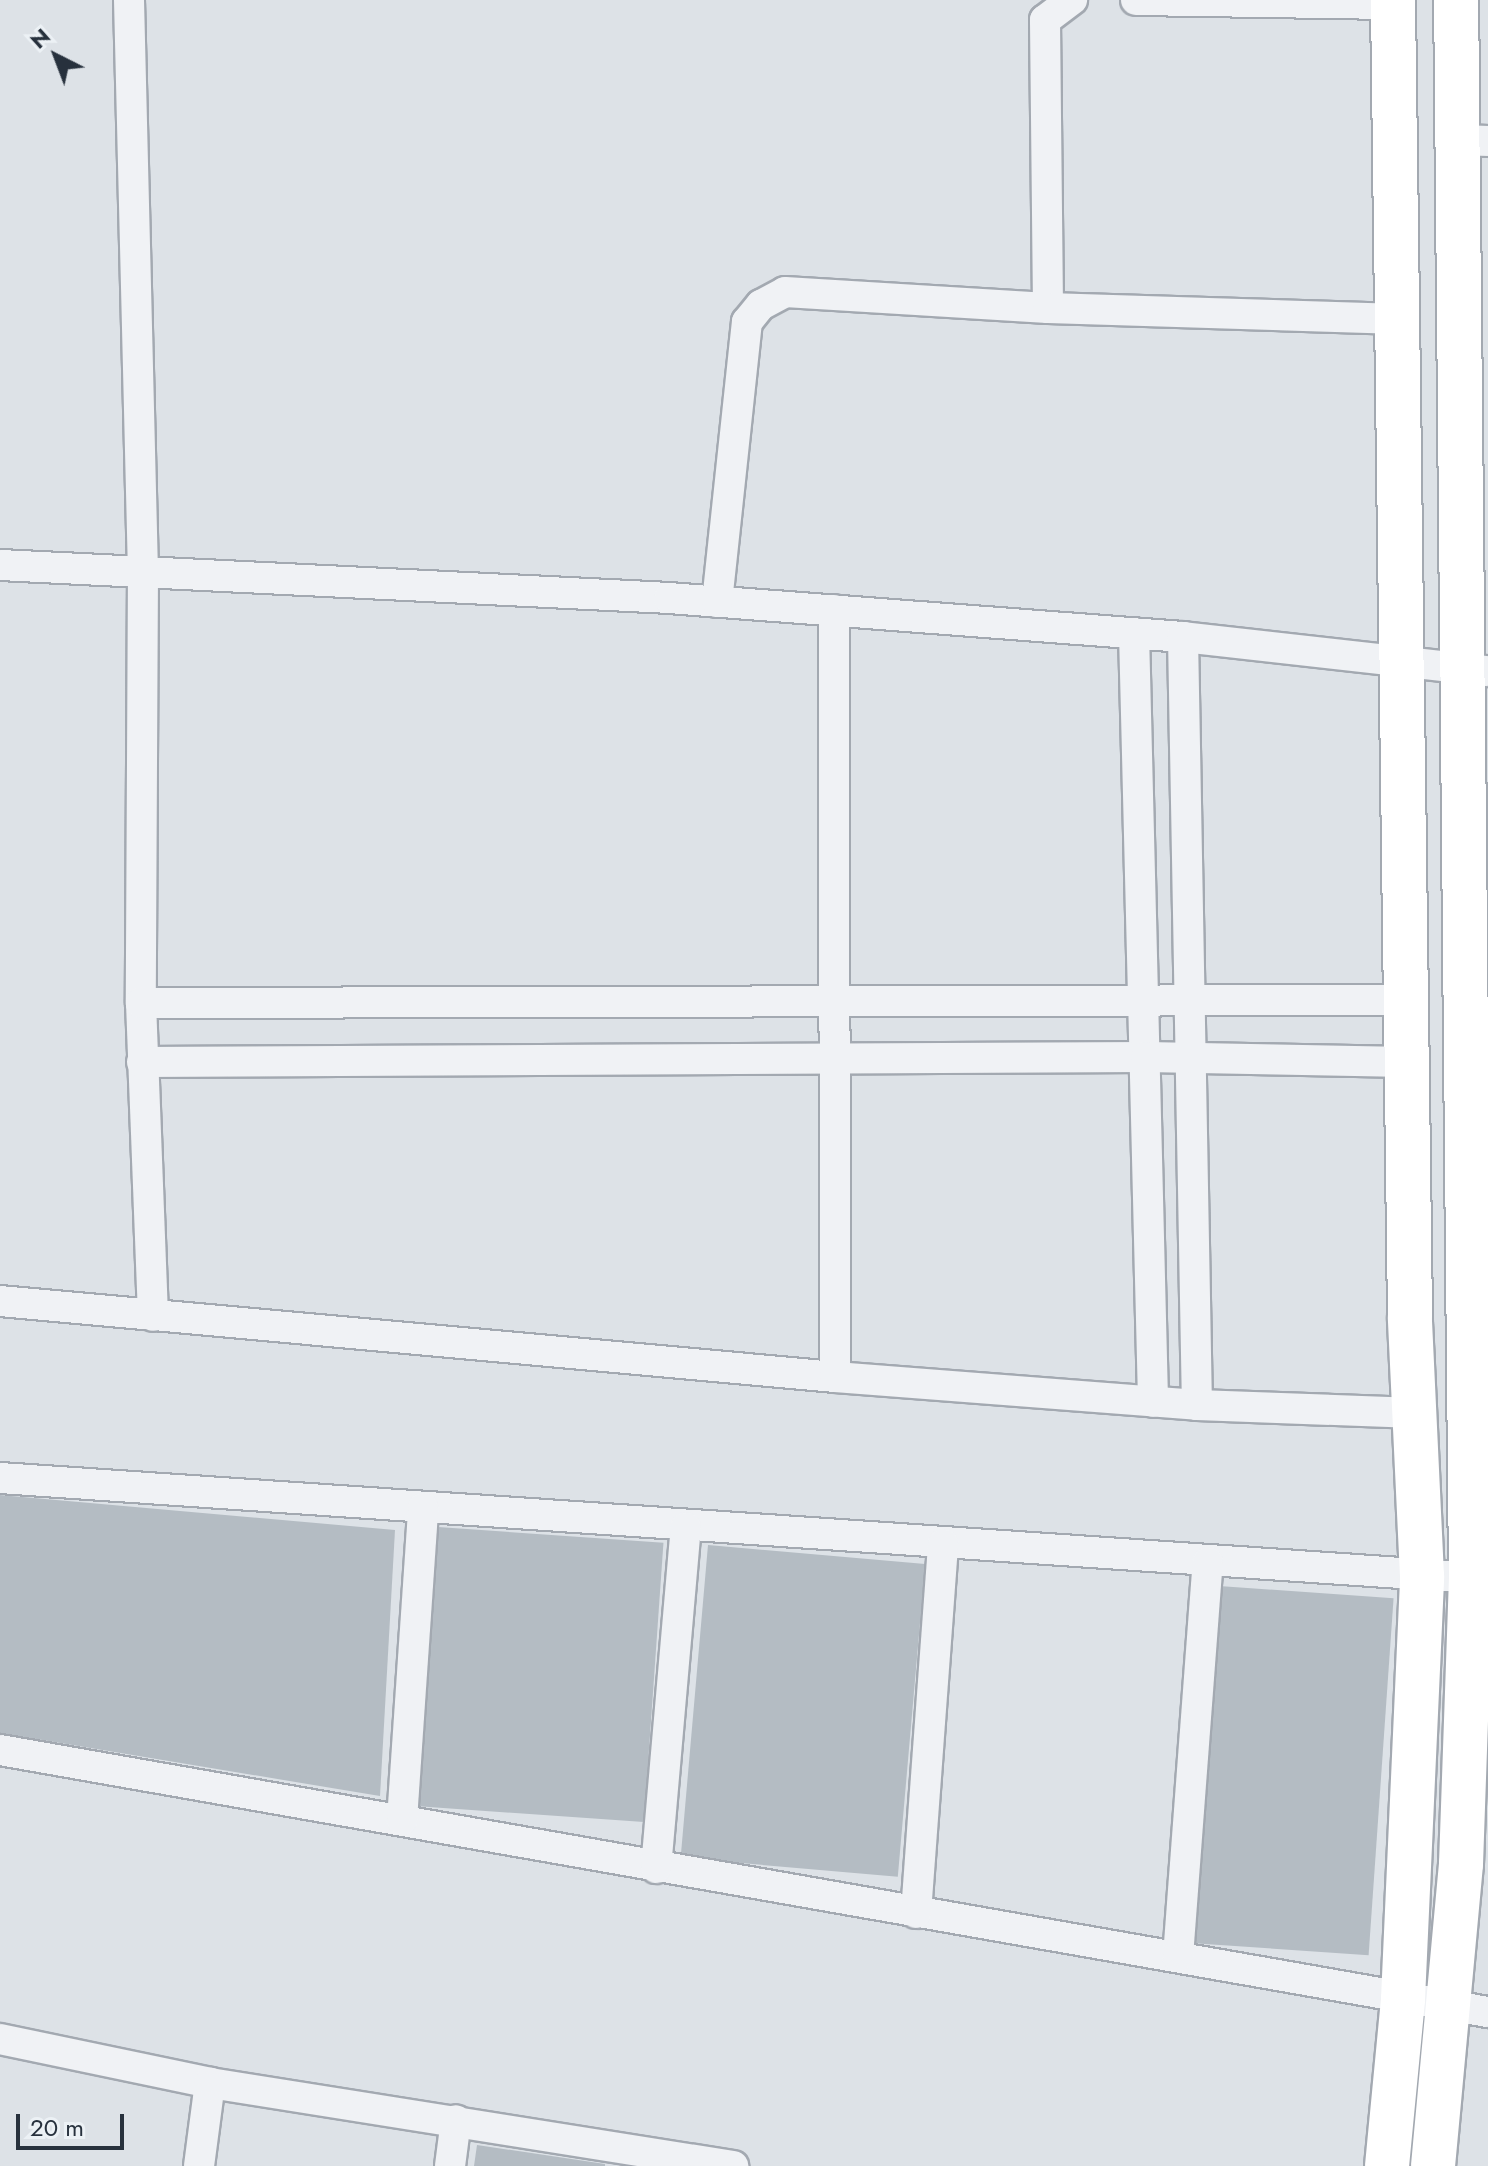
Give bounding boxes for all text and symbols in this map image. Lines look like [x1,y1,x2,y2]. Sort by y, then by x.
north arrow [16,16,96,96]
text: N [23,20,57,56]
scale bar [20,2098,128,2148]
text: 20 m [30,2110,84,2145]

